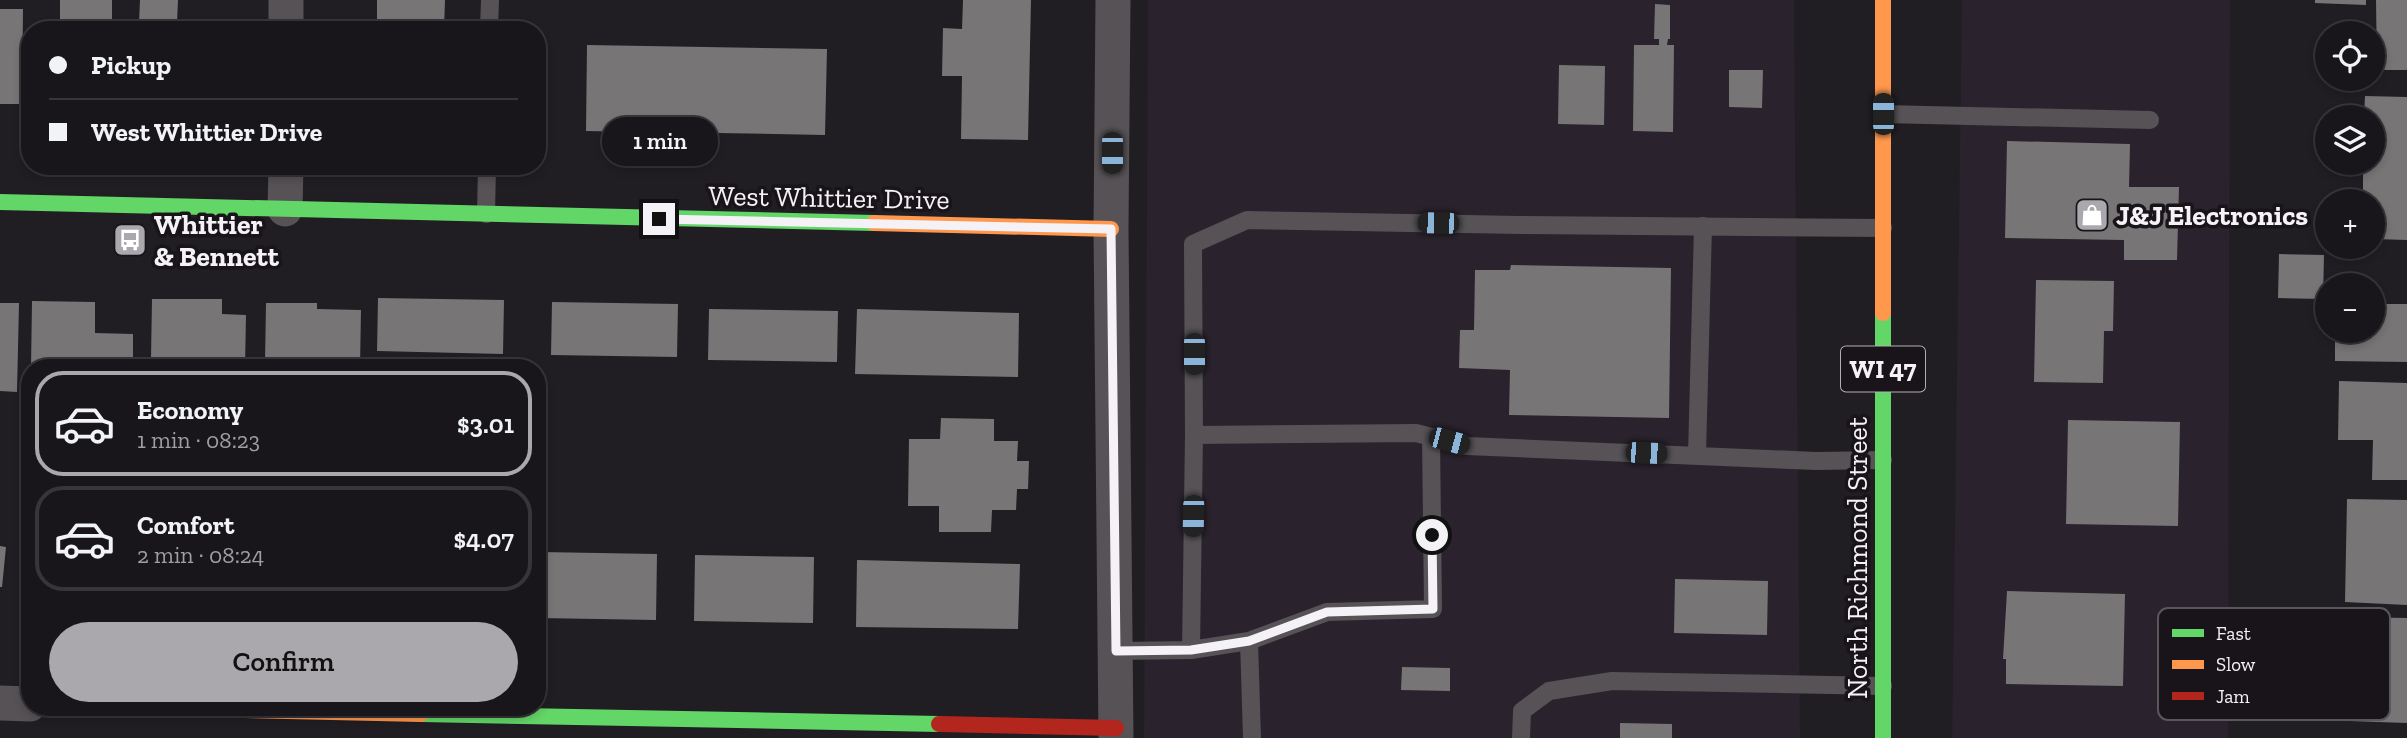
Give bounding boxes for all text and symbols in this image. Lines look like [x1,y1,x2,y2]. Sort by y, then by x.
map controls [2315,21,2385,343]
button: locate [2315,21,2385,91]
text: Pickup [91,49,171,81]
car [1873,93,1894,135]
button: layers [2315,105,2385,175]
text: West Whittier Drive [91,116,322,148]
callout: 1 min [601,118,717,166]
text: 1 min [633,127,687,155]
car [1102,132,1123,174]
street label: West Whittier Drive [708,179,950,216]
button: + [2315,189,2385,259]
shop icon: J&J Electronics [2073,196,2111,234]
place label: J&J Electronics [2116,199,2308,232]
route end [643,203,675,235]
place label: Whittier & Bennett [154,208,280,273]
car [1417,212,1460,234]
bus stop icon: Whittier & Bennett [111,221,149,259]
button: − [2315,273,2385,343]
car [1184,333,1205,375]
road number: WI 47 [1841,346,1925,392]
icon: car [53,392,116,455]
text: Economy [137,394,243,426]
text: $3.01 [457,408,514,440]
street label: North Richmond Street [1841,416,1874,699]
car [1426,425,1473,457]
text: 1 min · 08:23 [137,426,260,454]
car [1625,442,1668,464]
car [1183,495,1204,537]
icon: car [53,507,116,570]
text: Comfort [137,509,234,541]
route start [1416,519,1448,551]
text: $4.07 [454,523,514,555]
text: 2 min · 08:24 [137,541,264,569]
legend [2158,608,2390,720]
button: Confirm [49,622,518,702]
text: Fast [2216,622,2251,645]
text: Slow [2216,653,2256,676]
text: Jam [2216,685,2250,708]

